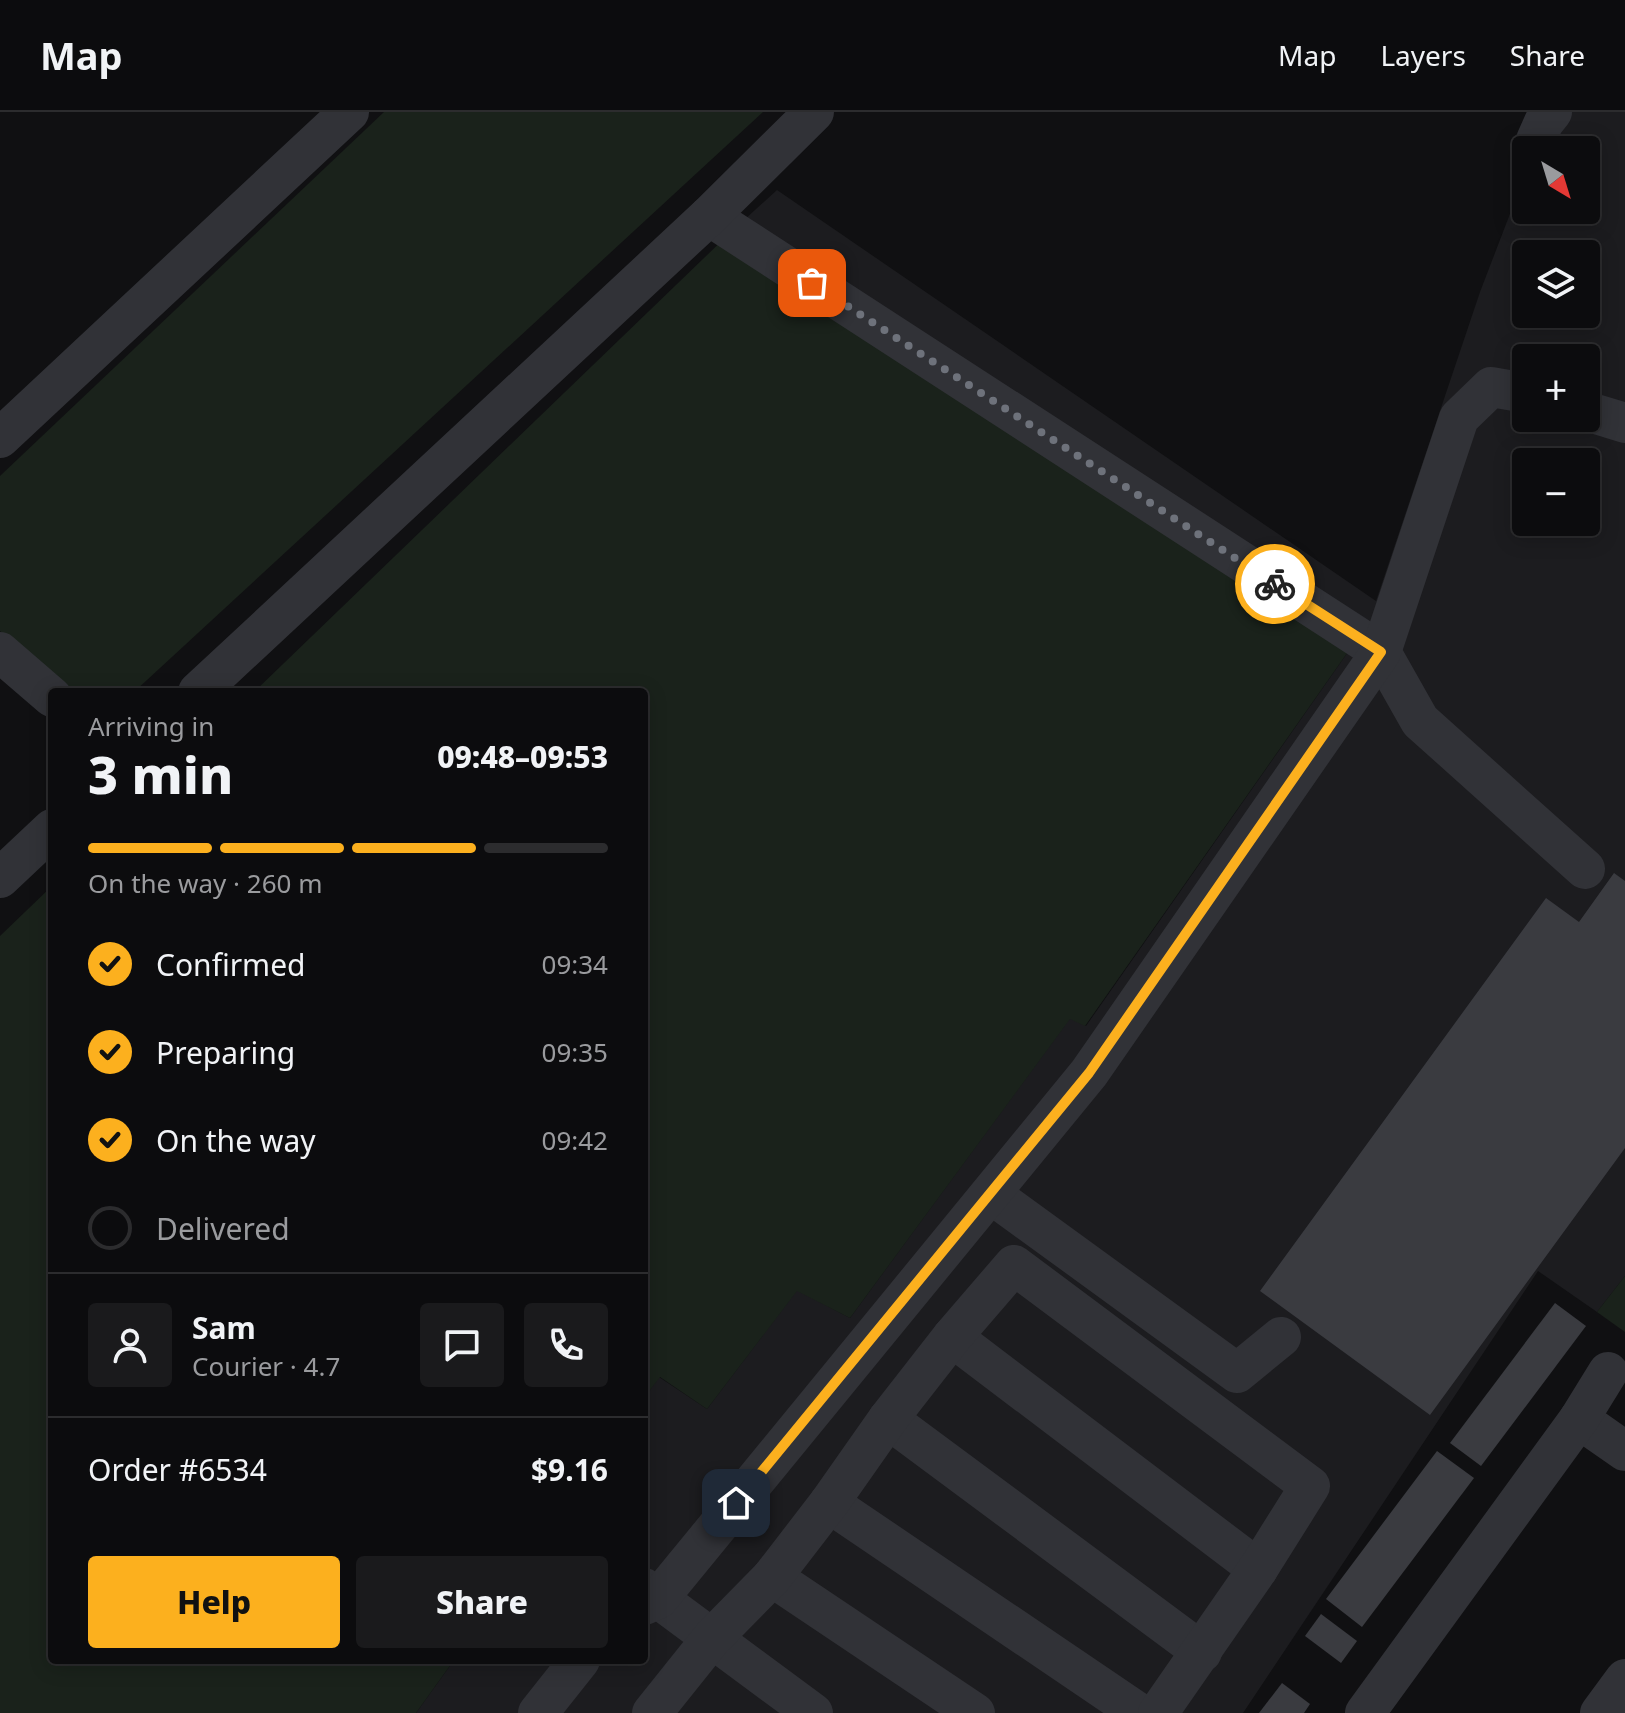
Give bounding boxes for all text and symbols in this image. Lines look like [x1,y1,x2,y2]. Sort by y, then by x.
text: Map [40,29,123,81]
text: Map [1278,36,1336,74]
text: Layers [1380,36,1466,74]
text: Share [1510,36,1585,74]
north arrow [1512,136,1600,224]
map controls [1512,136,1600,536]
button: layers [1512,240,1600,328]
pin [778,249,846,317]
icon: bag [790,261,834,305]
button: + [1512,344,1600,432]
button: − [1512,448,1600,536]
courier [1235,544,1315,624]
icon: bike [1253,562,1297,606]
text: Arriving in [88,708,214,744]
text: 09:48–09:53 [437,736,608,777]
text: 3 min [88,738,233,809]
text: On the way · 260 m [88,865,322,901]
icon: check [88,942,132,986]
text: Confirmed [156,944,306,985]
text: 09:34 [542,946,608,982]
icon: check [88,1030,132,1074]
text: Preparing [156,1032,295,1073]
text: 09:35 [542,1034,608,1070]
icon: check [88,1118,132,1162]
text: On the way [156,1120,316,1161]
text: 09:42 [542,1122,608,1158]
text: Delivered [156,1208,290,1249]
button: person [88,1303,172,1387]
button: chat [420,1303,504,1387]
button: phone [524,1303,608,1387]
text: Sam [192,1307,256,1348]
text: Courier · 4.7 [192,1348,340,1384]
text: Order #6534 [88,1449,267,1490]
text: $9.16 [531,1449,608,1490]
pin [702,1469,770,1537]
icon: home [714,1481,758,1525]
button: Help [88,1556,340,1648]
button: Share [356,1556,608,1648]

